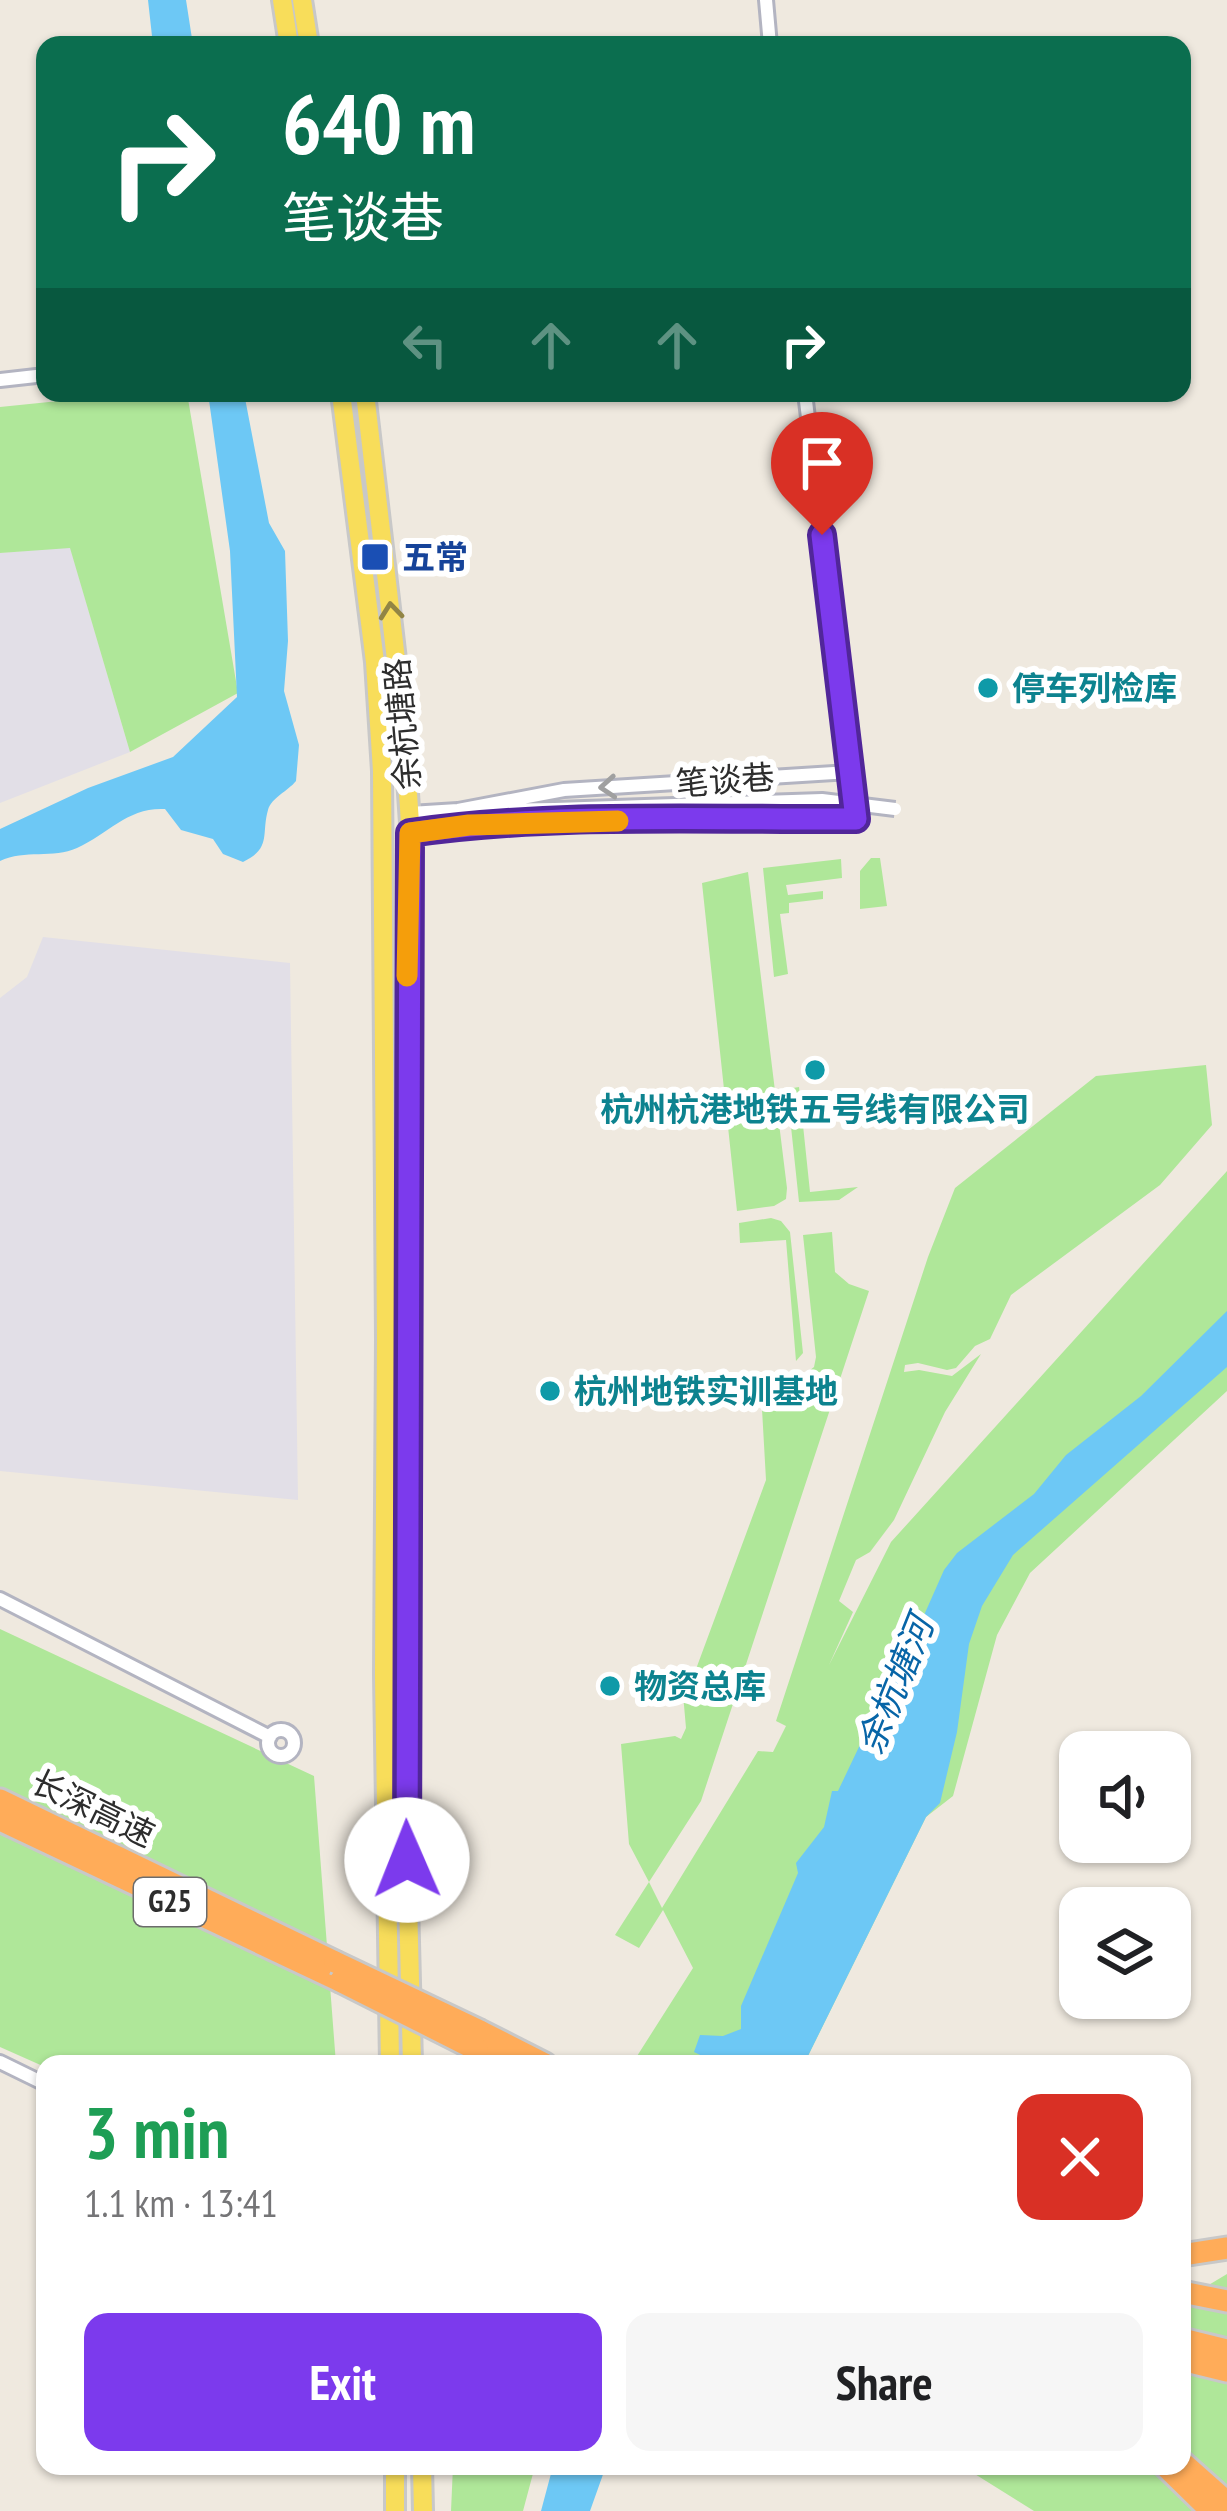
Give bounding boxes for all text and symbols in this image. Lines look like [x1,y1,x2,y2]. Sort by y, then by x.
text: 640 m [282,68,475,177]
icon: right [84,84,240,240]
text: 笔谈巷 [282,182,444,252]
icon: left [392,312,458,378]
icon: ahead [518,312,584,378]
icon: ahead [644,312,710,378]
icon: right [770,312,836,378]
pin [771,412,873,535]
icon: arrive [789,430,855,496]
place label: 五常 [402,535,468,578]
marker: 五常 [359,541,391,573]
one-way arrow [379,601,405,621]
street label: 余杭塘路 [374,656,429,792]
place label: 停车列检库 [1012,666,1177,709]
marker: 停车列检库 [975,675,1001,701]
street label: 笔谈巷 [674,755,776,804]
one-way arrow [598,774,617,800]
marker: 杭州杭港地铁五号线有限公司 [802,1057,828,1083]
place label: 杭州杭港地铁五号线有限公司 [601,1087,1030,1130]
place label: 杭州地铁实训基地 [574,1369,838,1412]
marker: 杭州地铁实训基地 [537,1378,563,1404]
water label: 余杭塘河 [846,1604,946,1760]
place label: 物资总库 [634,1664,766,1707]
marker: 物资总库 [597,1673,623,1699]
map controls [1059,1731,1191,2019]
button: sound [1059,1731,1191,1863]
street label: 长深高速 [24,1759,162,1856]
position arrow [344,1797,470,1923]
road number: G25 [134,1878,206,1926]
button: layers [1059,1887,1191,2019]
text: 3 min [84,2085,229,2178]
button: close [1017,2094,1143,2220]
text: 1.1 km · 13:41 [84,2177,278,2228]
button: Exit [84,2313,602,2451]
button: Share [626,2313,1143,2451]

